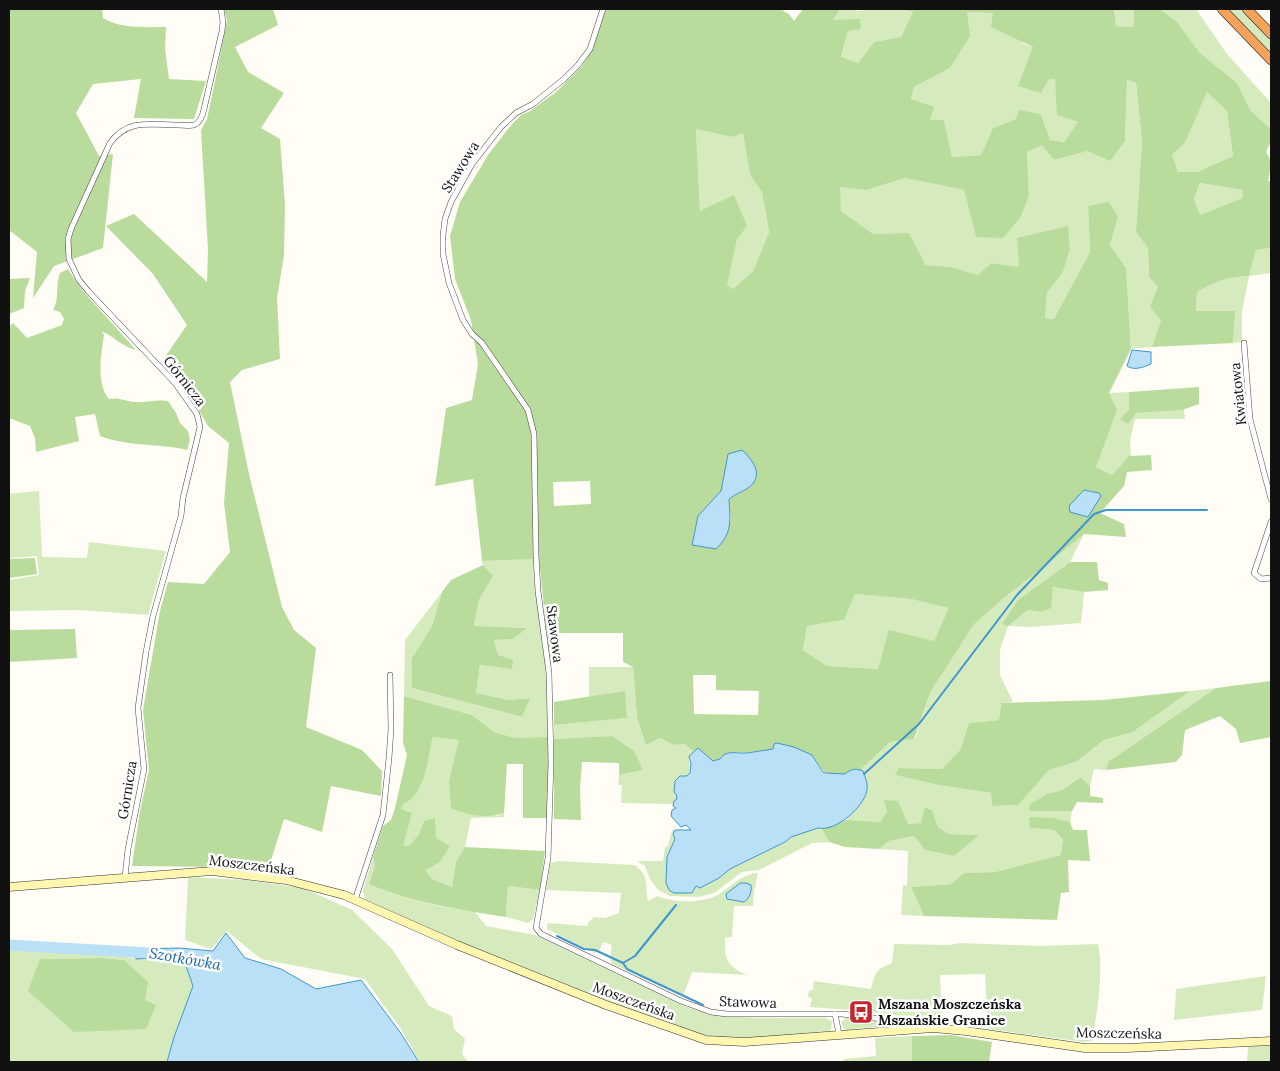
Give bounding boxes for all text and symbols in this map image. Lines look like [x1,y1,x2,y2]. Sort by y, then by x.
street label: Stawowa [437,138,483,196]
street label: Górnicza [160,352,210,410]
street label: Kwiatowa [1226,362,1250,426]
street label: Stawowa [543,604,567,664]
street label: Górnicza [113,759,141,821]
street label: Moszczeńska [208,851,296,879]
water label: Szotkówka [148,943,223,974]
street label: Moszczeńska [590,978,678,1024]
street label: Stawowa [719,992,777,1012]
place label: Mszana Moszczeńska Mszańskie Granice [878,995,1022,1029]
bus stop icon: Mszana Moszczeńska Mszańskie Granice [848,999,874,1025]
street label: Moszczeńska [1076,1023,1162,1043]

